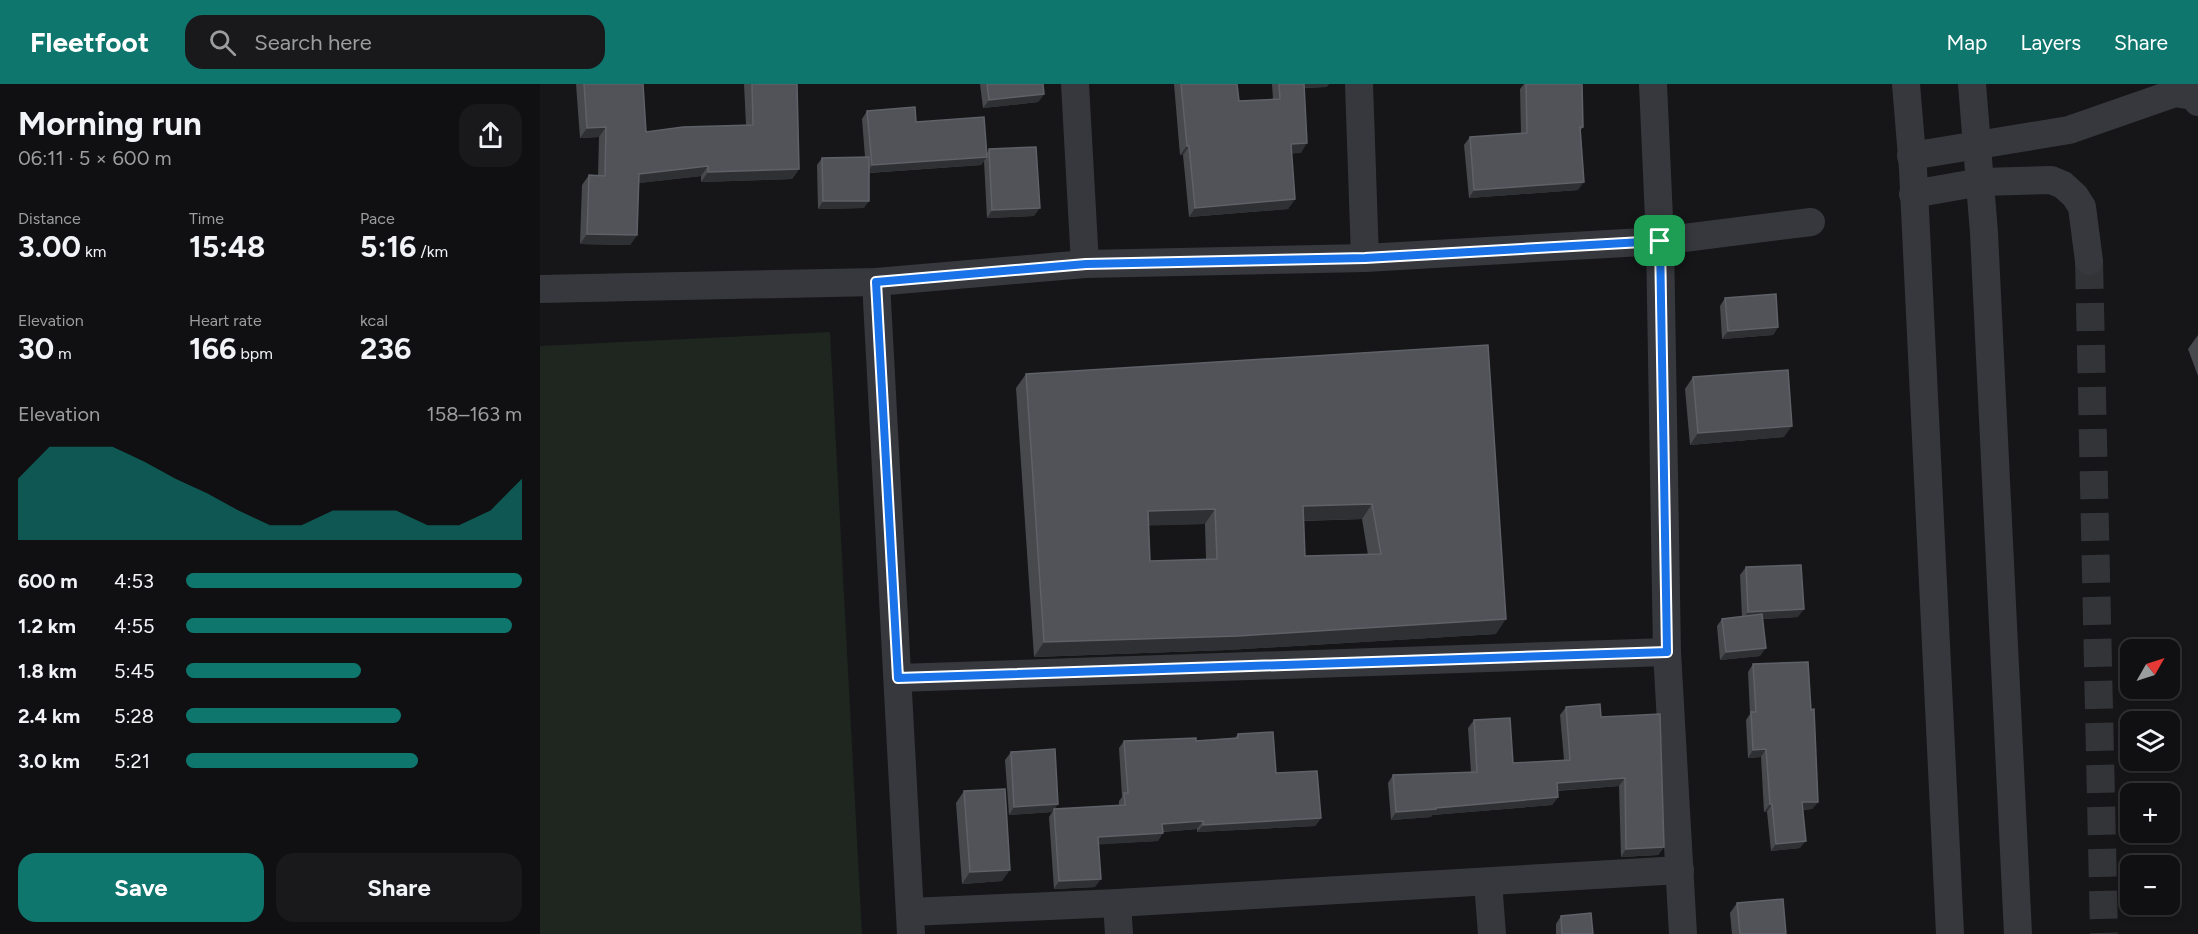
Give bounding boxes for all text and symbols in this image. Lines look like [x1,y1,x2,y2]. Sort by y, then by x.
search box [185,15,605,69]
text: Fleetfoot [30,25,149,59]
icon: search [206,26,239,59]
text: Search here [254,29,372,56]
text: Map [1947,30,1987,55]
text: Layers [2020,30,2081,55]
text: Share [2114,30,2168,55]
text: Morning run [18,104,202,143]
button: share [459,104,522,167]
text: 06:11 · 5 × 600 m [18,146,171,170]
text: Distance [18,209,81,228]
text: Time [189,209,224,228]
text: Pace [360,209,395,228]
pin [1634,215,1685,266]
icon: arrive [1643,224,1676,257]
text: 3.00 [18,228,81,265]
text: 15:48 [189,228,265,265]
text: 5:16 [360,228,417,265]
text: km [81,242,106,261]
text: /km [417,242,448,261]
text: Elevation [18,311,84,330]
text: Heart rate [189,311,262,330]
text: kcal [360,311,388,330]
text: 30 [18,330,54,367]
text: 166 [189,330,236,367]
text: 236 [360,330,411,367]
text: m [54,344,72,363]
text: bpm [236,344,273,363]
text: Elevation [18,402,100,426]
text: 158–163 m [427,402,522,426]
text: 600 m [18,569,78,593]
text: 4:53 [114,569,154,593]
text: 1.2 km [18,614,76,638]
text: 4:55 [114,614,154,638]
north arrow [2120,639,2180,699]
map controls [2120,639,2180,915]
text: 1.8 km [18,659,77,683]
text: 5:45 [114,659,154,683]
text: 2.4 km [18,704,80,728]
text: 5:28 [114,704,154,728]
button: layers [2120,711,2180,771]
text: 3.0 km [18,749,80,773]
text: 5:21 [114,749,150,773]
button: + [2120,783,2180,843]
button: Save [18,853,264,922]
button: Share [276,853,522,922]
button: − [2120,855,2180,915]

